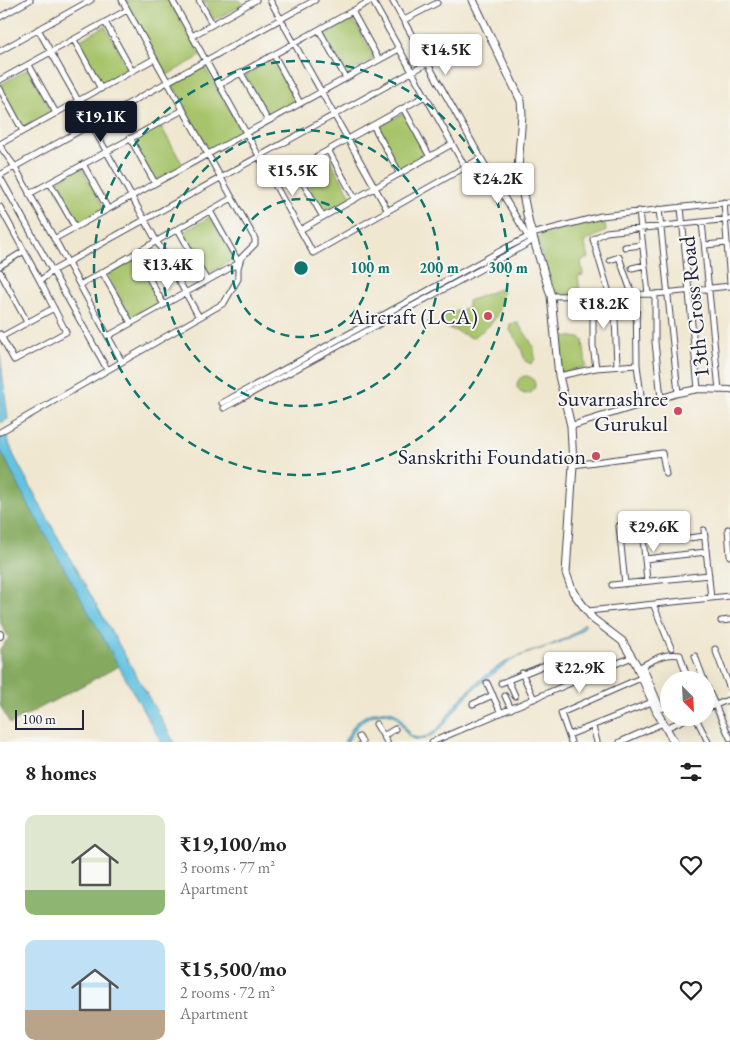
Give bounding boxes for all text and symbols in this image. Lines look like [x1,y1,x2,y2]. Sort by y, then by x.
pin: ₹14.5K [405,34,487,76]
text: ₹14.5K [421,39,471,60]
pin: ₹19.1K [60,100,142,143]
text: ₹19.1K [76,106,126,127]
pin: ₹15.5K [252,154,334,197]
text: ₹15.5K [268,160,318,181]
pin: ₹24.2K [457,162,539,205]
text: ₹24.2K [473,168,523,189]
street label: 13th Cross Road [672,234,716,379]
pin: ₹13.4K [127,248,209,291]
text: ₹13.4K [143,254,193,275]
text: 100 m [350,258,390,277]
text: 200 m [419,258,459,277]
text: 300 m [488,258,528,277]
centre of rings [292,259,310,277]
pin: ₹18.2K [563,288,645,330]
text: ₹18.2K [579,293,629,314]
place label: Aircraft (LCA) [348,302,478,331]
marker: Aircraft (LCA) [482,310,494,322]
place label: Suvarnashree Gurukul [558,384,668,438]
marker: Suvarnashree Gurukul [672,405,684,417]
place label: Sanskrithi Foundation [398,442,586,471]
marker: Sanskrithi Foundation [590,450,602,462]
pin: ₹29.6K [613,510,695,553]
text: ₹29.6K [629,516,679,537]
pin: ₹22.9K [539,652,621,694]
text: ₹22.9K [555,657,605,678]
north arrow [660,671,715,726]
map controls [660,671,715,726]
scale bar [15,707,84,730]
text: 100 m [22,710,56,728]
icon: filters [677,758,705,786]
text: 8 homes [25,759,97,786]
text: ₹19,100/mo [180,830,287,857]
icon: home [65,835,125,895]
icon: heart [677,851,705,879]
text: 3 rooms · 77 m² [180,857,275,878]
text: Apartment [180,878,248,899]
text: ₹15,500/mo [180,955,287,982]
icon: home [65,960,125,1020]
icon: heart [677,976,705,1004]
text: 2 rooms · 72 m² [180,982,275,1003]
text: Apartment [180,1003,248,1024]

